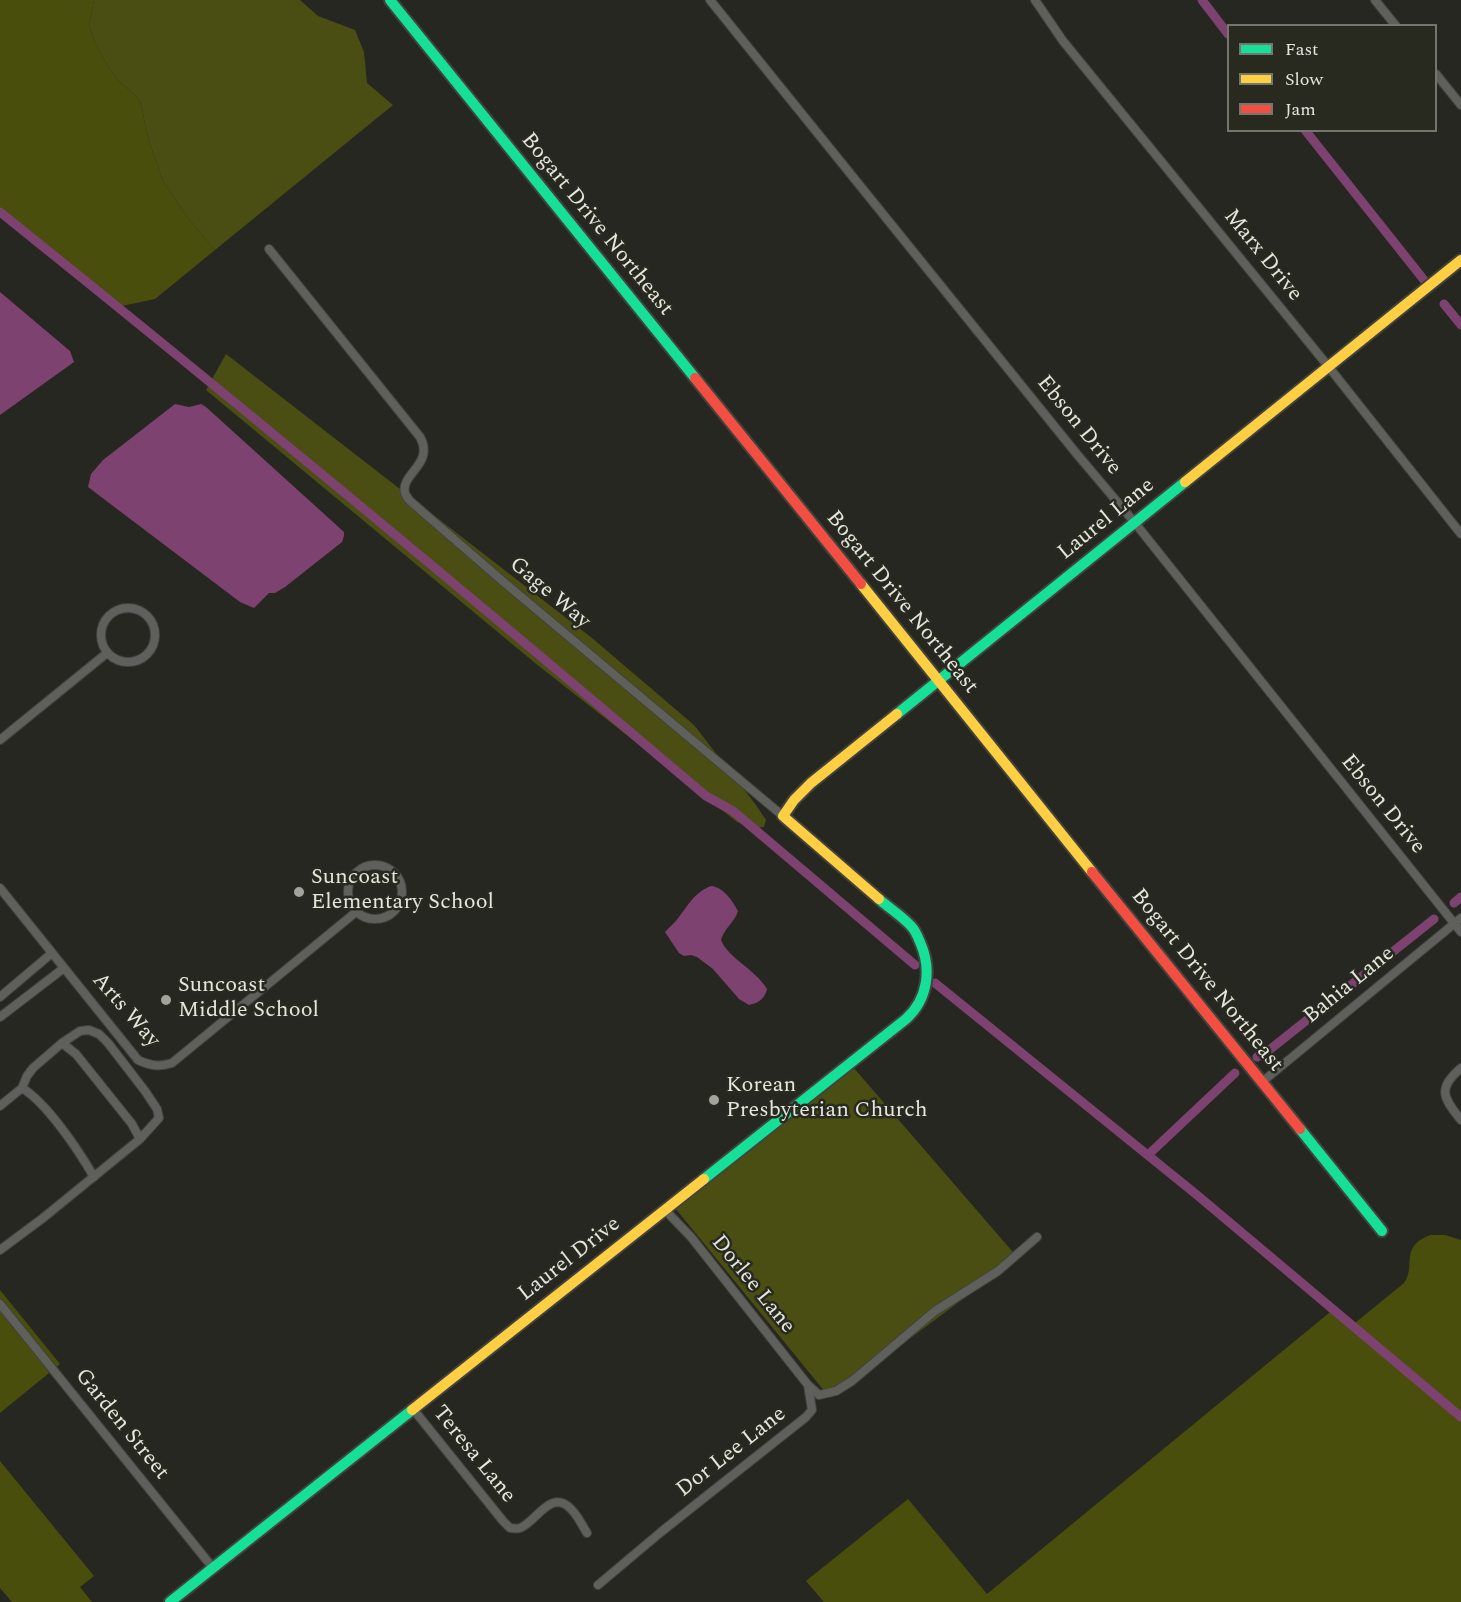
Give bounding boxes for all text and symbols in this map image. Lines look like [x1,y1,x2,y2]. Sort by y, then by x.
legend [1227,24,1437,132]
text: Fast [1285,36,1318,63]
text: Slow [1285,66,1323,93]
text: Jam [1285,96,1316,123]
street label: Bogart Drive Northeast [514,128,678,322]
street label: Marx Drive [1217,205,1307,307]
street label: Ebson Drive [1030,371,1126,481]
street label: Laurel Lane [1053,473,1161,567]
street label: Bogart Drive Northeast [819,506,983,700]
street label: Gage Way [503,552,595,636]
street label: Ebson Drive [1334,750,1430,860]
place label: Suncoast Elementary School [311,866,494,918]
street label: Bogart Drive Northeast [1124,884,1288,1078]
marker: Suncoast Elementary School [292,885,306,899]
street label: Bahia Lane [1299,941,1401,1031]
street label: Arts Way [85,968,165,1054]
place label: Suncoast Middle School [178,974,319,1026]
marker: Suncoast Middle School [159,993,173,1007]
place label: Korean Presbyterian Church [726,1074,928,1126]
marker: Korean Presbyterian Church [707,1093,721,1107]
street label: Laurel Drive [514,1212,626,1308]
street label: Dorlee Lane [704,1230,800,1340]
street label: Garden Street [68,1364,174,1486]
street label: Teresa Lane [426,1401,520,1509]
street label: Dor Lee Lane [672,1402,792,1504]

